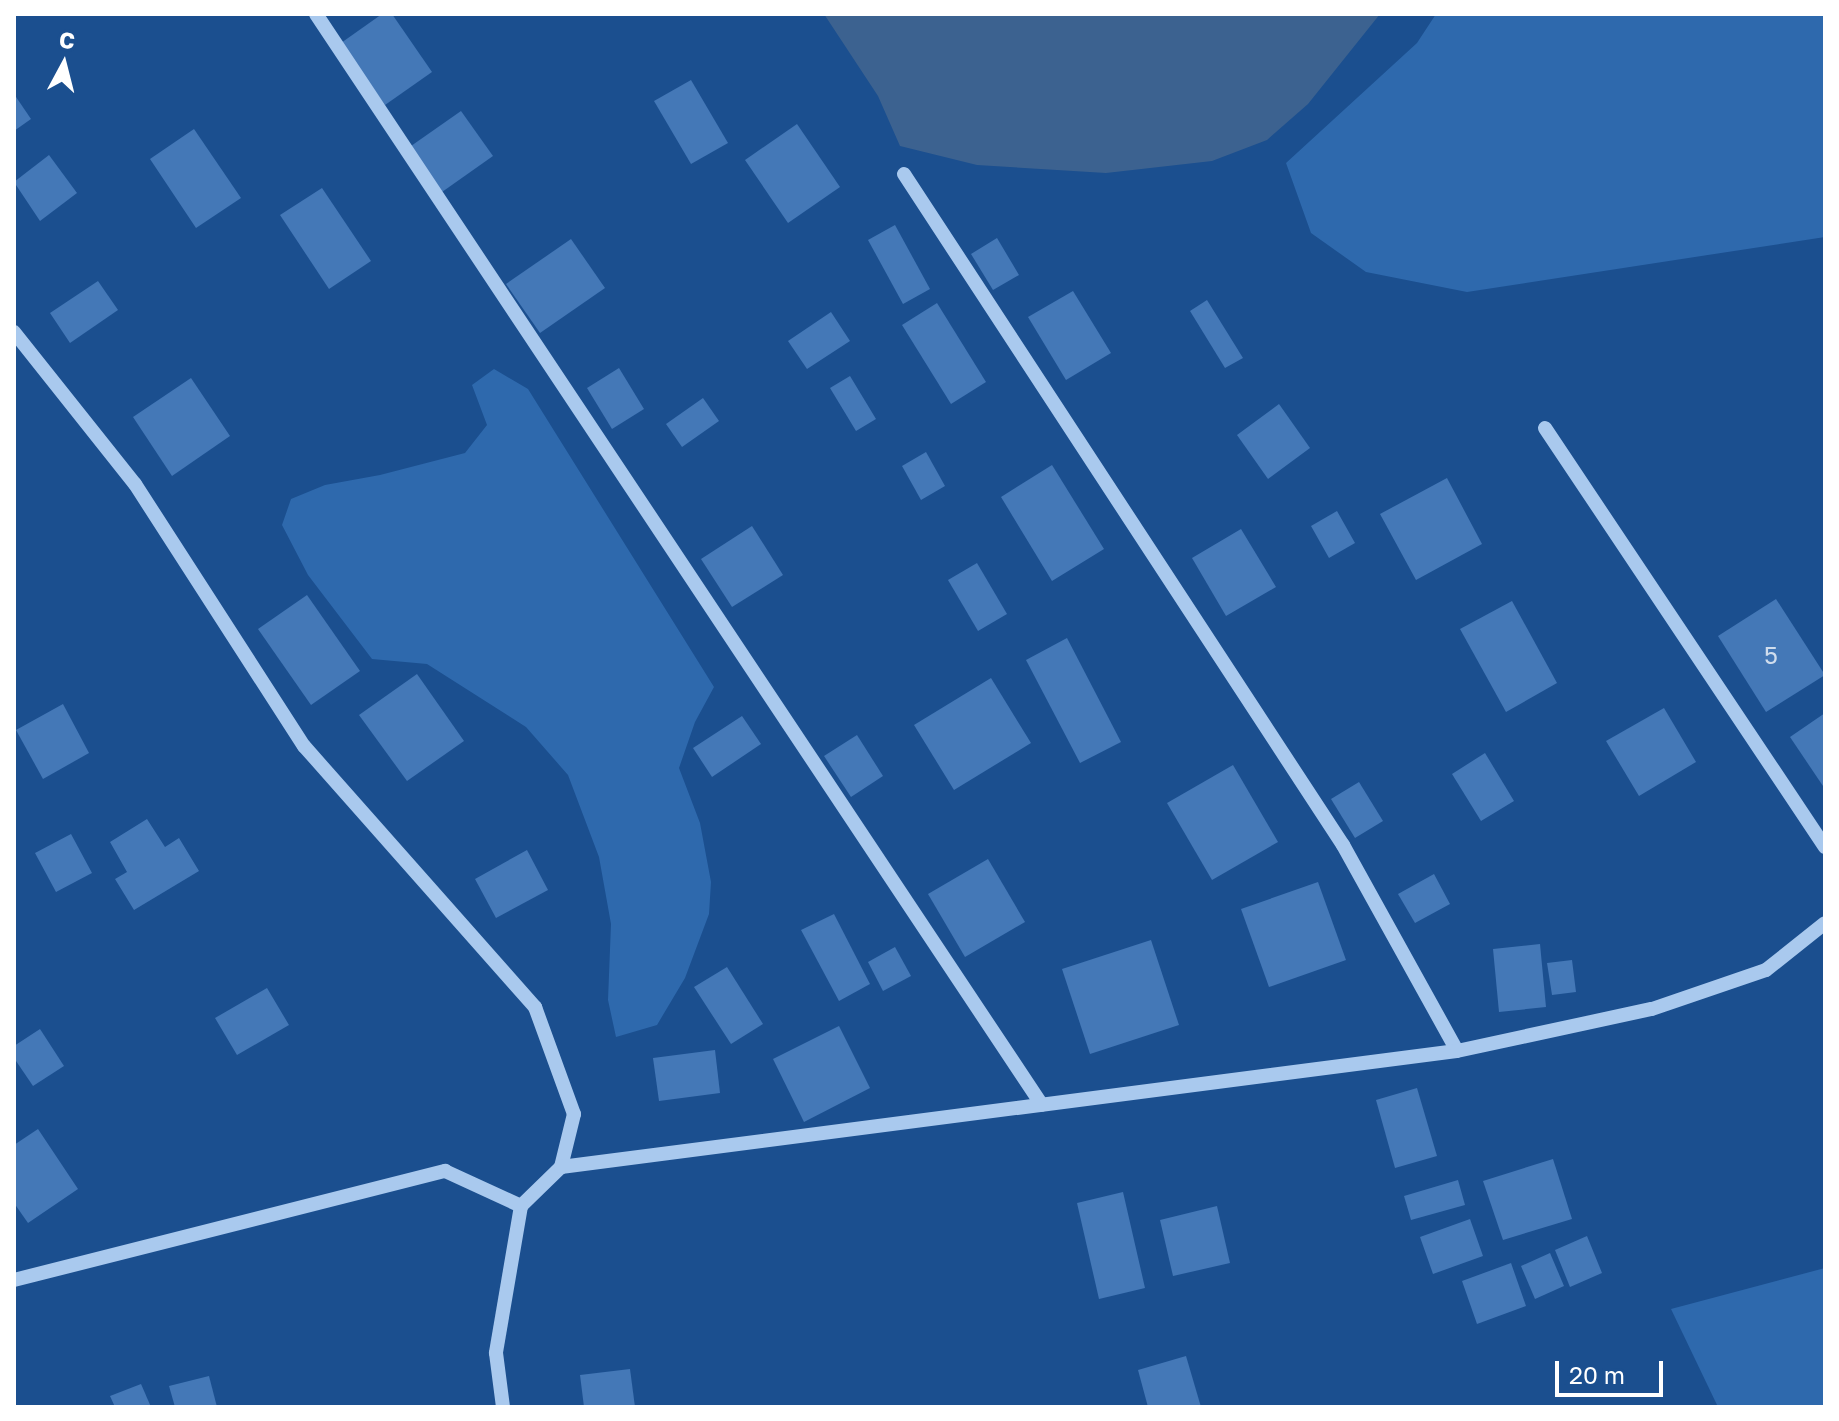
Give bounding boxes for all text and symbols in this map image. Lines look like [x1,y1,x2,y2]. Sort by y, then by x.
north arrow [24,24,104,104]
text: С [58,25,76,54]
house number: 5 [1764,641,1778,669]
scale bar [1559,1345,1667,1395]
text: 20 m [1569,1360,1625,1389]

